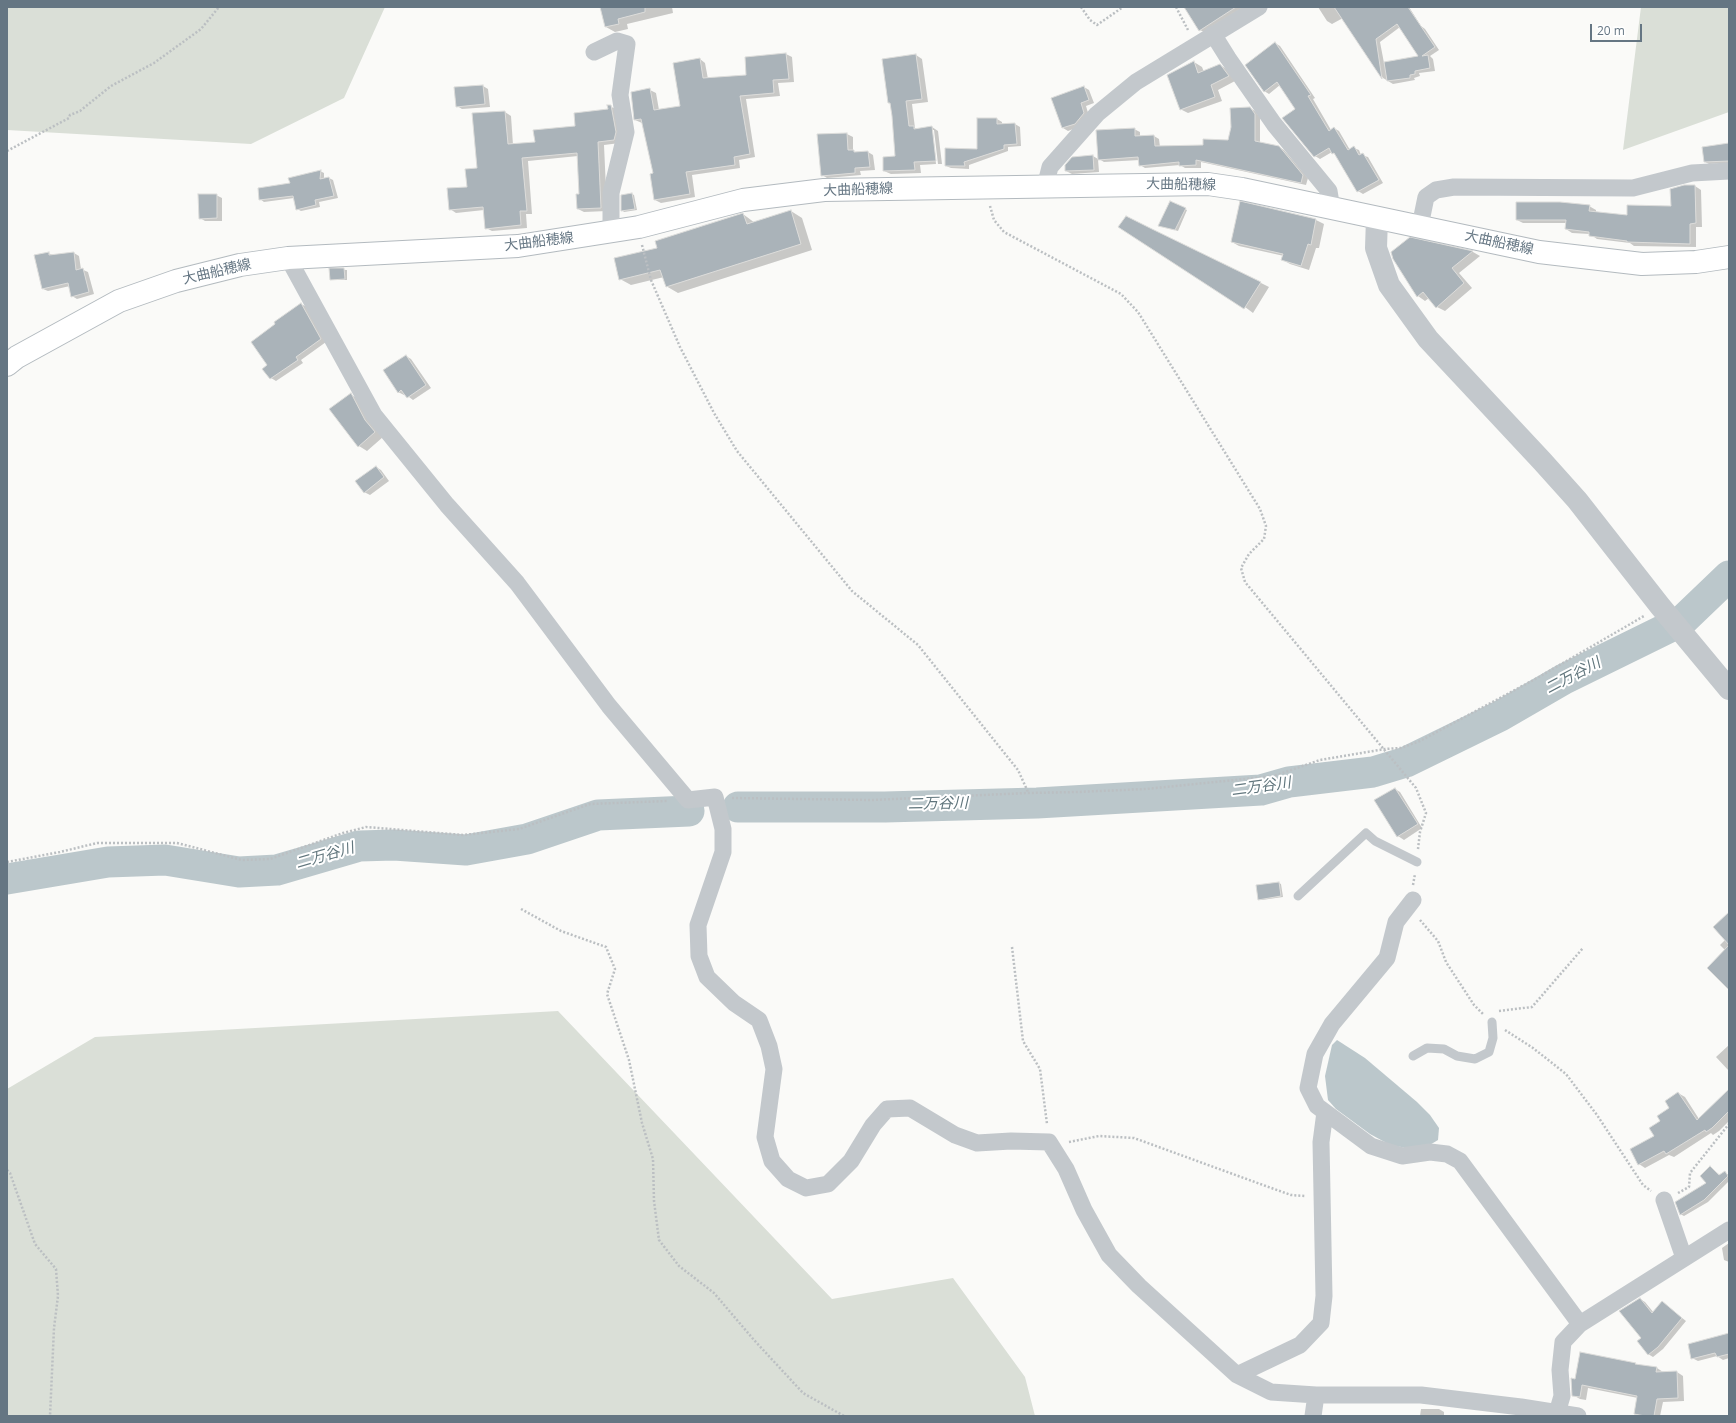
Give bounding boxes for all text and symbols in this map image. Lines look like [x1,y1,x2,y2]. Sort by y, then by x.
scale bar [1592,16,1644,42]
text: 20 m [1597,22,1625,39]
street label: 大曲船穂線 [1146,176,1216,194]
street label: 大曲船穂線 [823,180,893,200]
street label: 大曲船穂線 [1463,228,1535,258]
street label: 大曲船穂線 [503,229,575,255]
street label: 大曲船穂線 [181,256,253,288]
water label: 二万谷川 [1542,654,1604,698]
water label: 二万谷川 [1230,774,1292,800]
water label: 二万谷川 [908,794,968,814]
water label: 二万谷川 [294,839,356,873]

